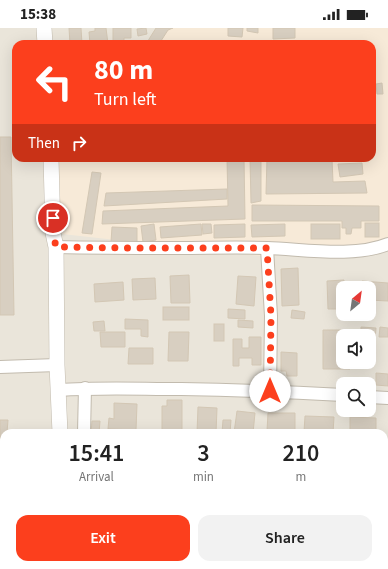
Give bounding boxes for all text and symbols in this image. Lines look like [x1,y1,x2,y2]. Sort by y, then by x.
text: 15:38 [20,4,56,25]
text: 80 m [94,50,153,90]
icon: left [28,56,80,108]
text: Turn left [94,87,156,112]
icon: right [68,132,90,154]
text: Then [28,133,60,154]
pin [36,201,70,235]
icon: arrive [42,207,64,229]
north arrow [336,281,376,321]
map controls [336,281,376,417]
button: sound [336,329,376,369]
position arrow [249,370,291,412]
button: search [336,377,376,417]
text: 15:41 [69,436,124,471]
text: 3 [197,436,210,471]
text: 210 [283,436,319,471]
text: Arrival [79,468,114,486]
text: min [193,468,214,486]
text: m [296,468,306,486]
button: Exit [16,515,190,561]
button: Share [198,515,372,561]

